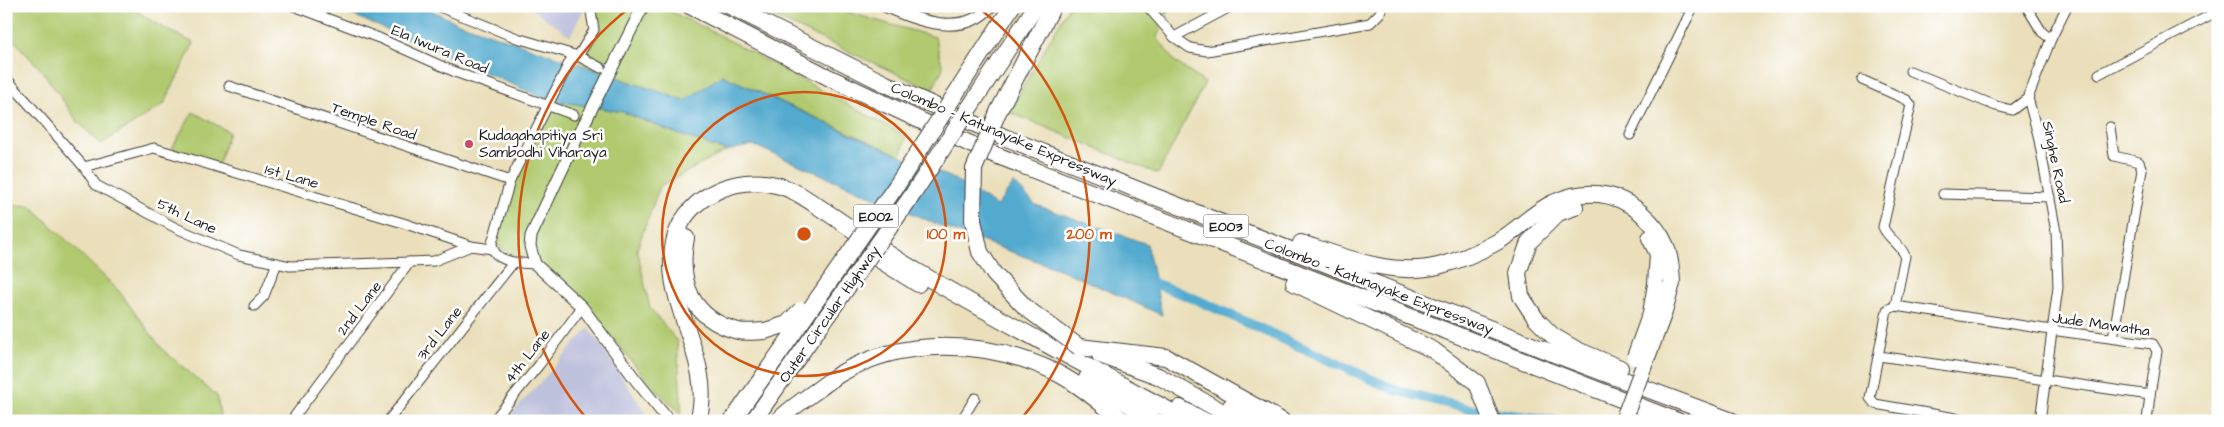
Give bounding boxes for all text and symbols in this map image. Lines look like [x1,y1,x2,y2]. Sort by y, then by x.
street label: Ela Iwura Road [388,20,492,79]
street label: Colombo - Katunayake Expressway [887,77,1120,193]
street label: Temple Road [329,97,419,146]
street label: Singhe Road [2036,119,2074,205]
place label: Kudagahapitiya Sri Sambodhi Viharaya [479,125,607,164]
marker: Kudagahapitiya Sri Sambodhi Viharaya [463,138,475,150]
street label: 1st Lane [262,159,321,194]
street label: 5th Lane [153,193,220,239]
road number: E002 [854,205,898,228]
road number: E003 [1204,215,1248,238]
text: 100 m [927,224,966,245]
text: 200 m [1065,224,1112,245]
centre of rings [795,225,813,243]
street label: Colombo - Katunayake Expressway [1261,233,1496,341]
street label: Outer Circular Highway [774,241,886,388]
street label: 2nd Lane [332,277,387,340]
street label: 3rd Lane [412,302,467,365]
street label: Jude Mawatha [2051,307,2151,342]
street label: 4th Lane [500,325,555,388]

